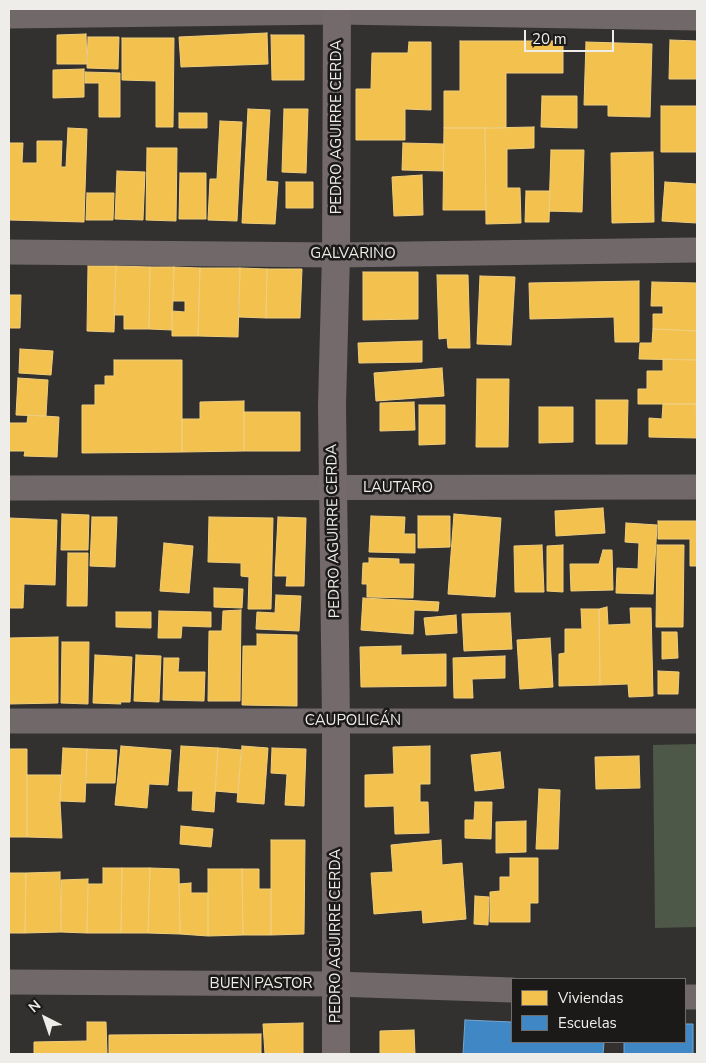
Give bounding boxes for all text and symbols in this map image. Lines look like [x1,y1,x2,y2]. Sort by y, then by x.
scale bar [526,20,616,52]
text: 20 m [532,29,567,49]
street label: PEDRO AGUIRRE CERDA [328,40,346,214]
street label: GALVARINO [310,245,396,263]
street label: PEDRO AGUIRRE CERDA [323,444,345,618]
street label: LAUTARO [363,479,433,497]
street label: CAUPOLICÁN [305,712,401,730]
street label: PEDRO AGUIRRE CERDA [327,849,345,1023]
street label: BUEN PASTOR [210,975,312,993]
legend [511,978,686,1043]
text: Viviendas [558,988,623,1008]
north arrow [20,993,70,1043]
text: N [25,996,45,1017]
text: Escuelas [558,1013,617,1033]

